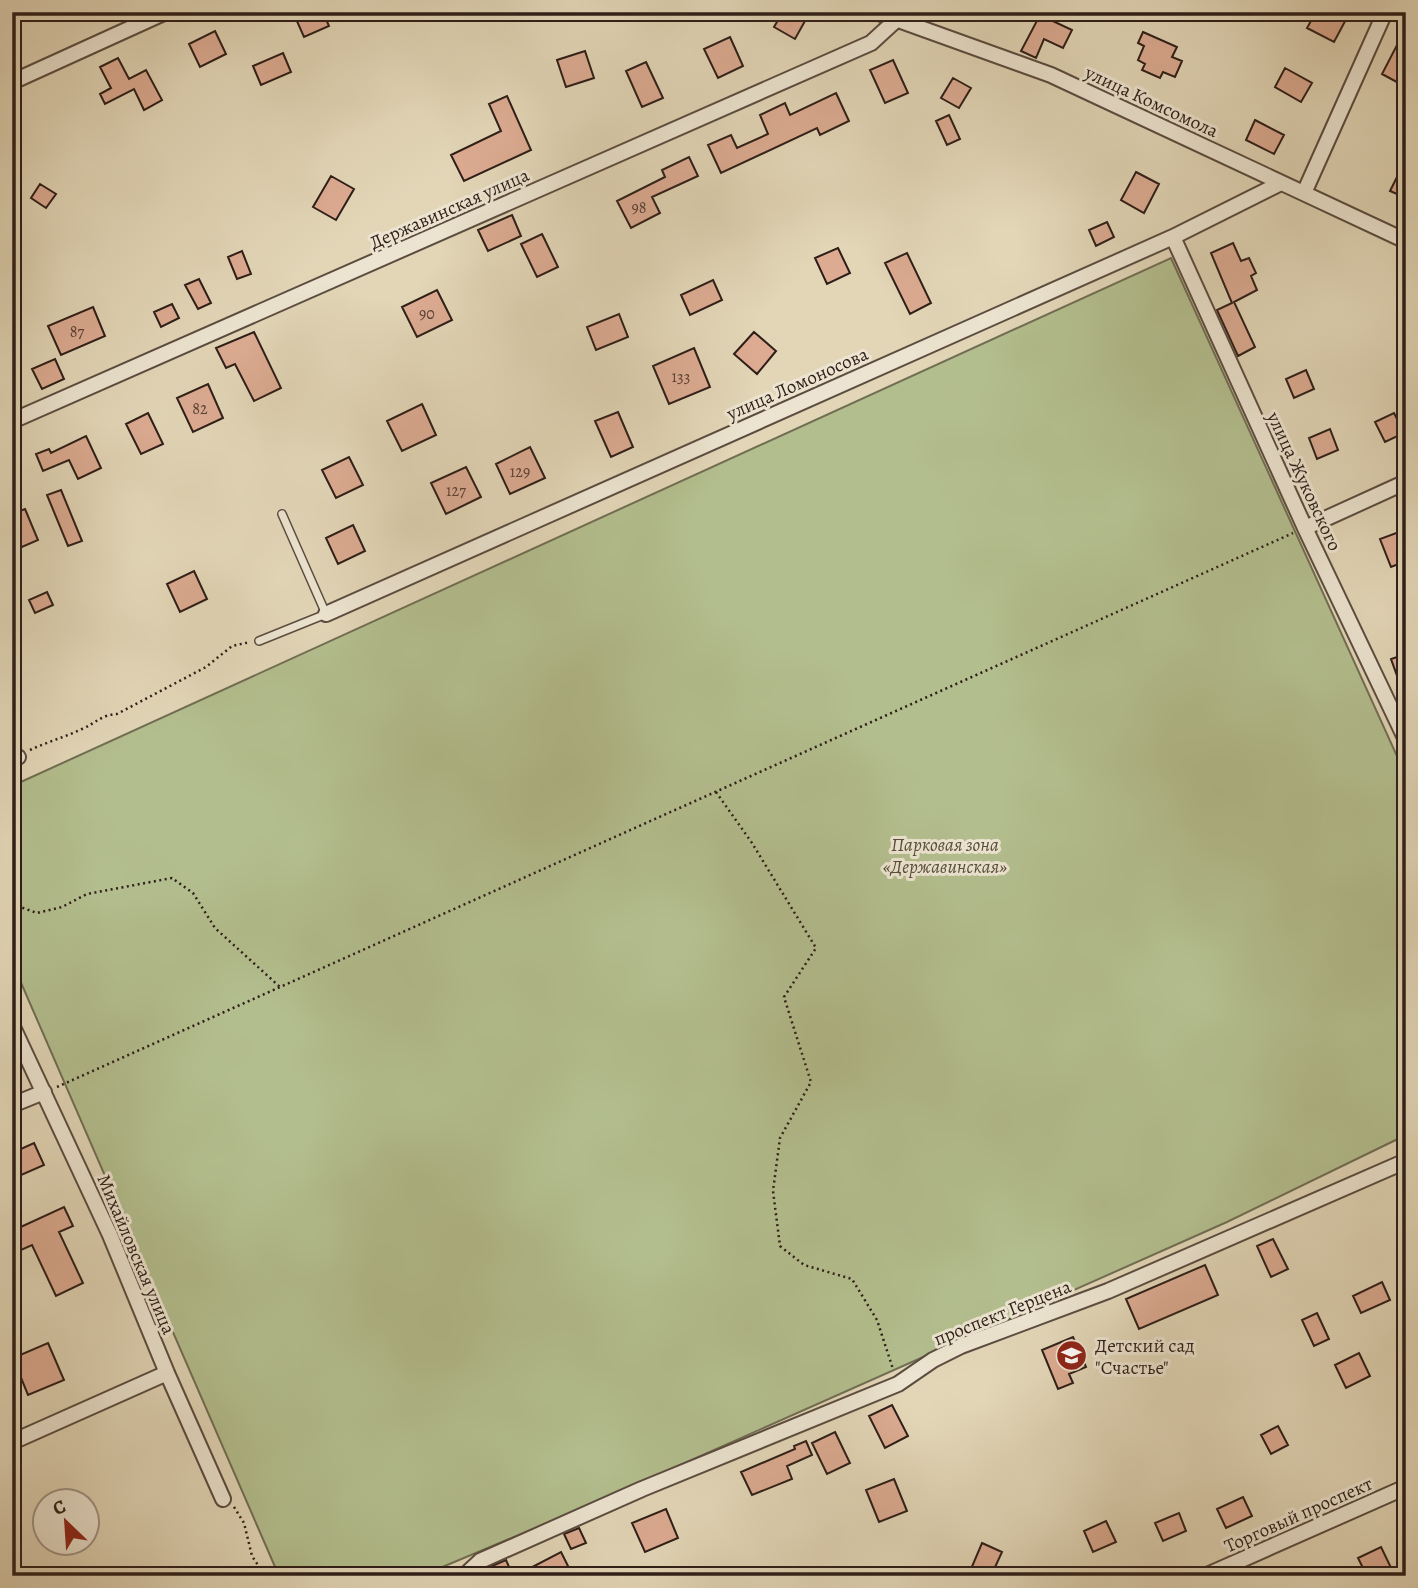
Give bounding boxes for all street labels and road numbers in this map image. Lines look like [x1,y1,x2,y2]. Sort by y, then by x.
street label: улица Комсомола [1080,59,1223,144]
street label: Державинская улица [365,162,534,256]
street label: улица Ломоносова [722,341,872,427]
street label: улица Жуковского [1260,407,1348,555]
street label: Михайловская улица [91,1170,182,1339]
street label: проспект Герцена [930,1273,1075,1352]
street label: Торговый проспект [1220,1470,1377,1559]

